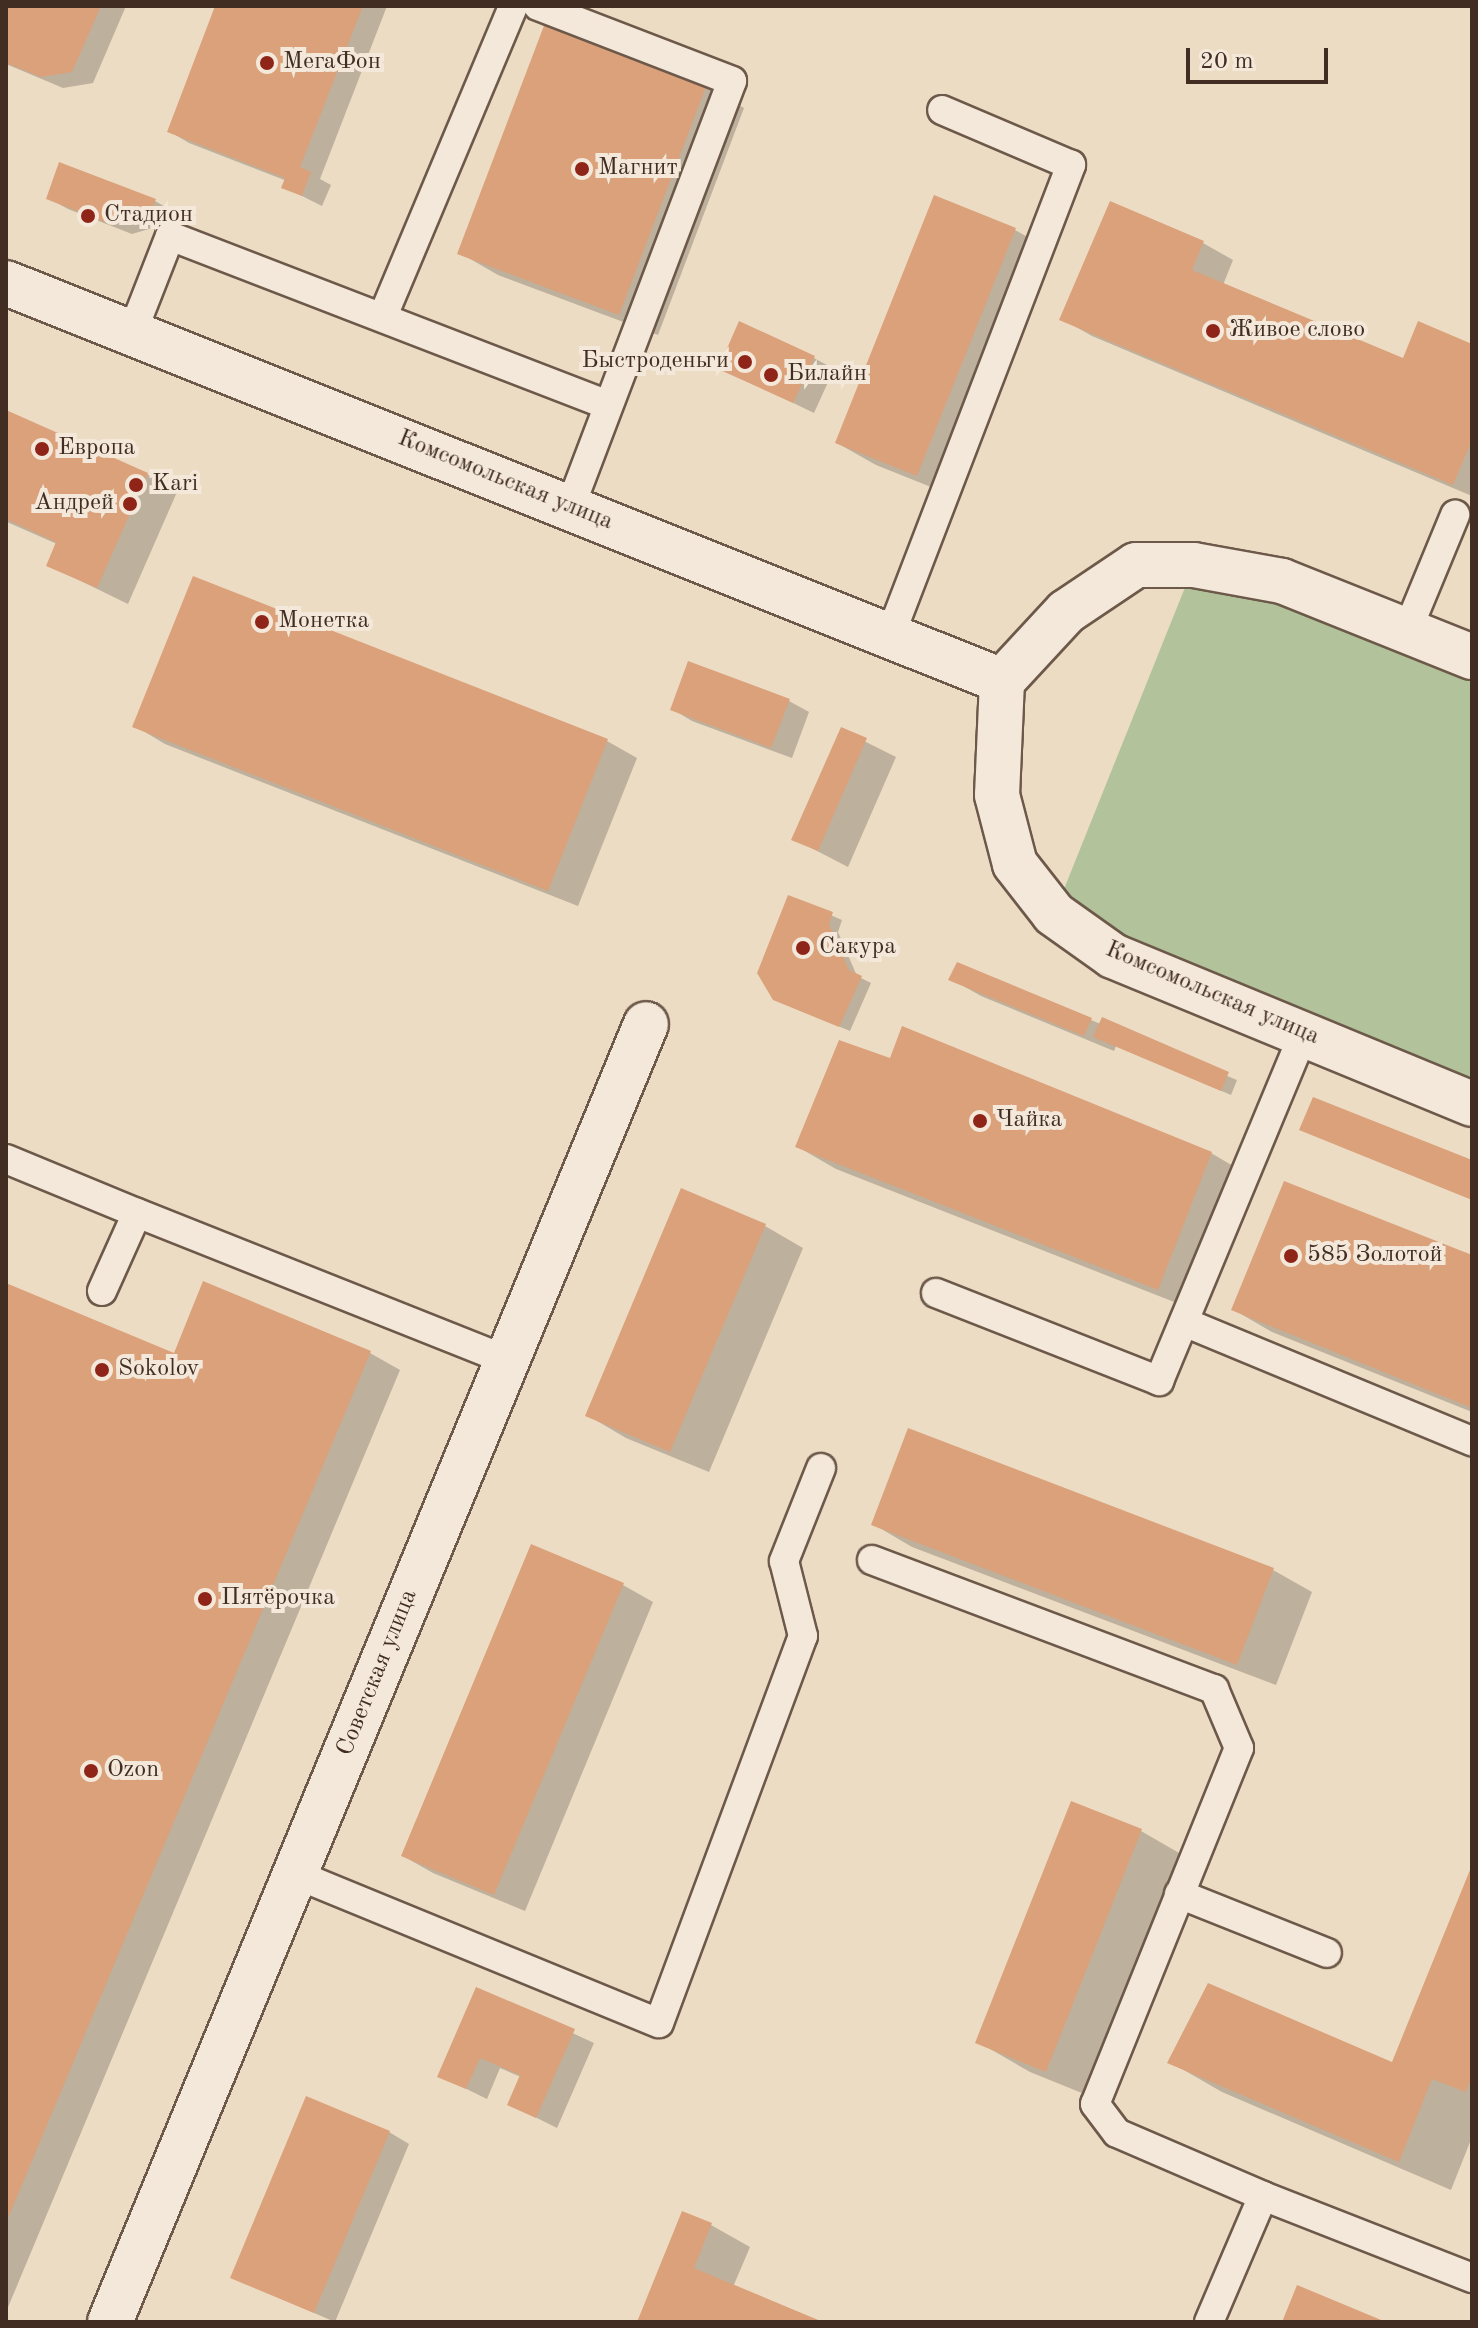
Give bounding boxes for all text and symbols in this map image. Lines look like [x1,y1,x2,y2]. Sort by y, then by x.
scale bar [1190,32,1332,82]
place label: МегаФон [283,49,381,77]
text: 20 m [1200,50,1254,74]
marker: МегаФон [258,54,276,72]
place label: Магнит [598,155,678,183]
marker: Магнит [573,160,591,178]
place label: Стадион [104,202,193,230]
marker: Стадион [79,207,97,225]
place label: Живое слово [1229,317,1365,345]
marker: Живое слово [1204,322,1222,340]
place label: Быстроденьги [581,348,729,376]
marker: Быстроденьги [736,353,754,371]
place label: Билайн [787,361,867,389]
marker: Билайн [762,366,780,384]
street label: Комсомольская улица [393,425,617,537]
place label: Европа [58,435,135,463]
marker: Европа [33,440,51,458]
place label: Kari [152,471,198,499]
marker: Kari [127,476,145,494]
place label: Андрей [34,490,114,518]
marker: Андрей [121,495,139,513]
place label: Монетка [278,608,369,636]
marker: Монетка [253,613,271,631]
place label: Сакура [819,934,896,962]
street label: Комсомольская улица [1101,936,1323,1052]
marker: Сакура [794,939,812,957]
place label: Чайка [996,1107,1062,1135]
marker: Чайка [971,1112,989,1130]
place label: 585 Золотой [1307,1242,1443,1270]
marker: 585 Золотой [1282,1247,1300,1265]
place label: Sokolov [118,1356,199,1384]
marker: Sokolov [93,1361,111,1379]
place label: Пятёрочка [221,1585,335,1613]
street label: Советская улица [332,1586,424,1760]
marker: Пятёрочка [196,1590,214,1608]
place label: Ozon [107,1757,159,1785]
marker: Ozon [82,1762,100,1780]

